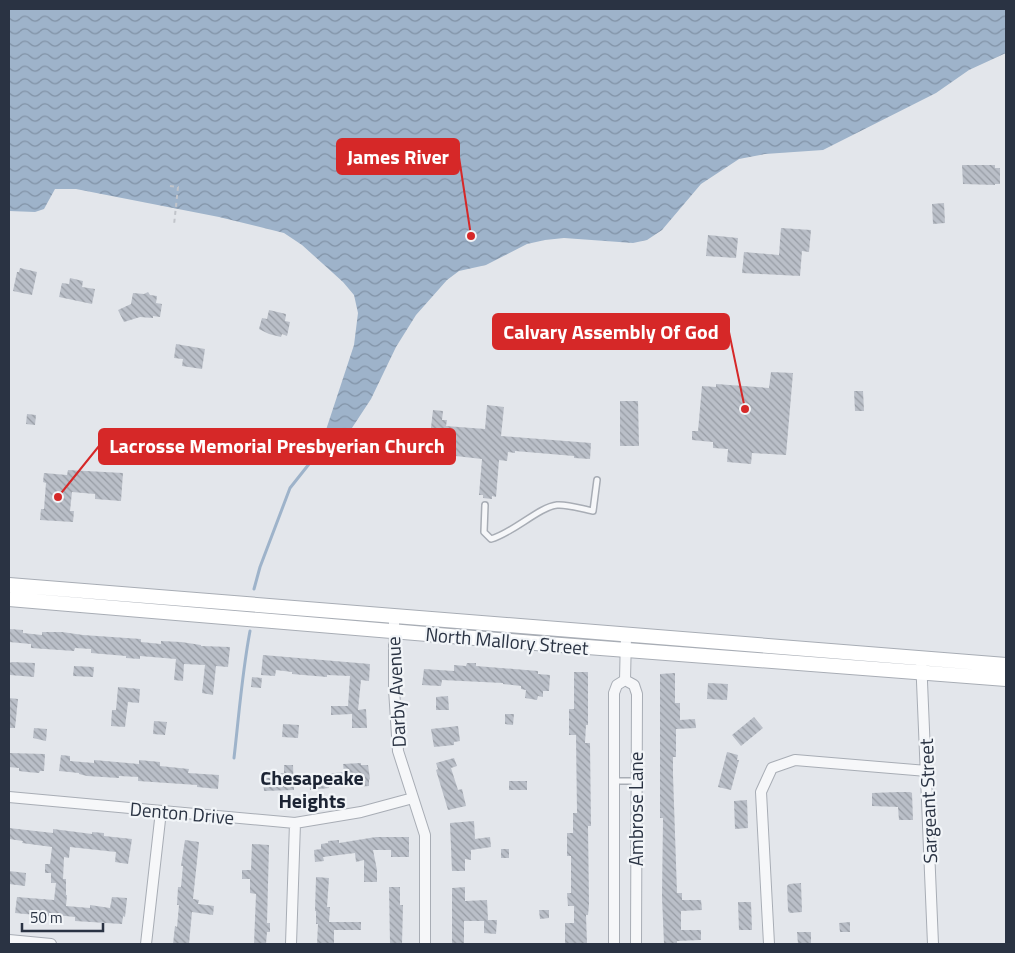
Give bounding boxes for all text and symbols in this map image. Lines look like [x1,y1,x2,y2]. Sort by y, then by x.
callout: James River [337,139,459,174]
text: James River [347,141,450,172]
callout: Calvary Assembly Of God [493,314,729,349]
text: Calvary Assembly Of God [503,316,719,347]
callout: Lacrosse Memorial Presbyerian Church [99,429,455,464]
text: Lacrosse Memorial Presbyerian Church [109,430,445,461]
street label: North Mallory Street [424,619,590,662]
street label: Darby Avenue [378,636,413,748]
street label: Sargeant Street [911,738,944,864]
street label: Ambrose Lane [621,752,650,866]
district label: Chesapeake Heights [260,762,364,816]
street label: Denton Drive [129,793,235,832]
scale bar [22,900,104,932]
text: 50 m [30,906,63,929]

